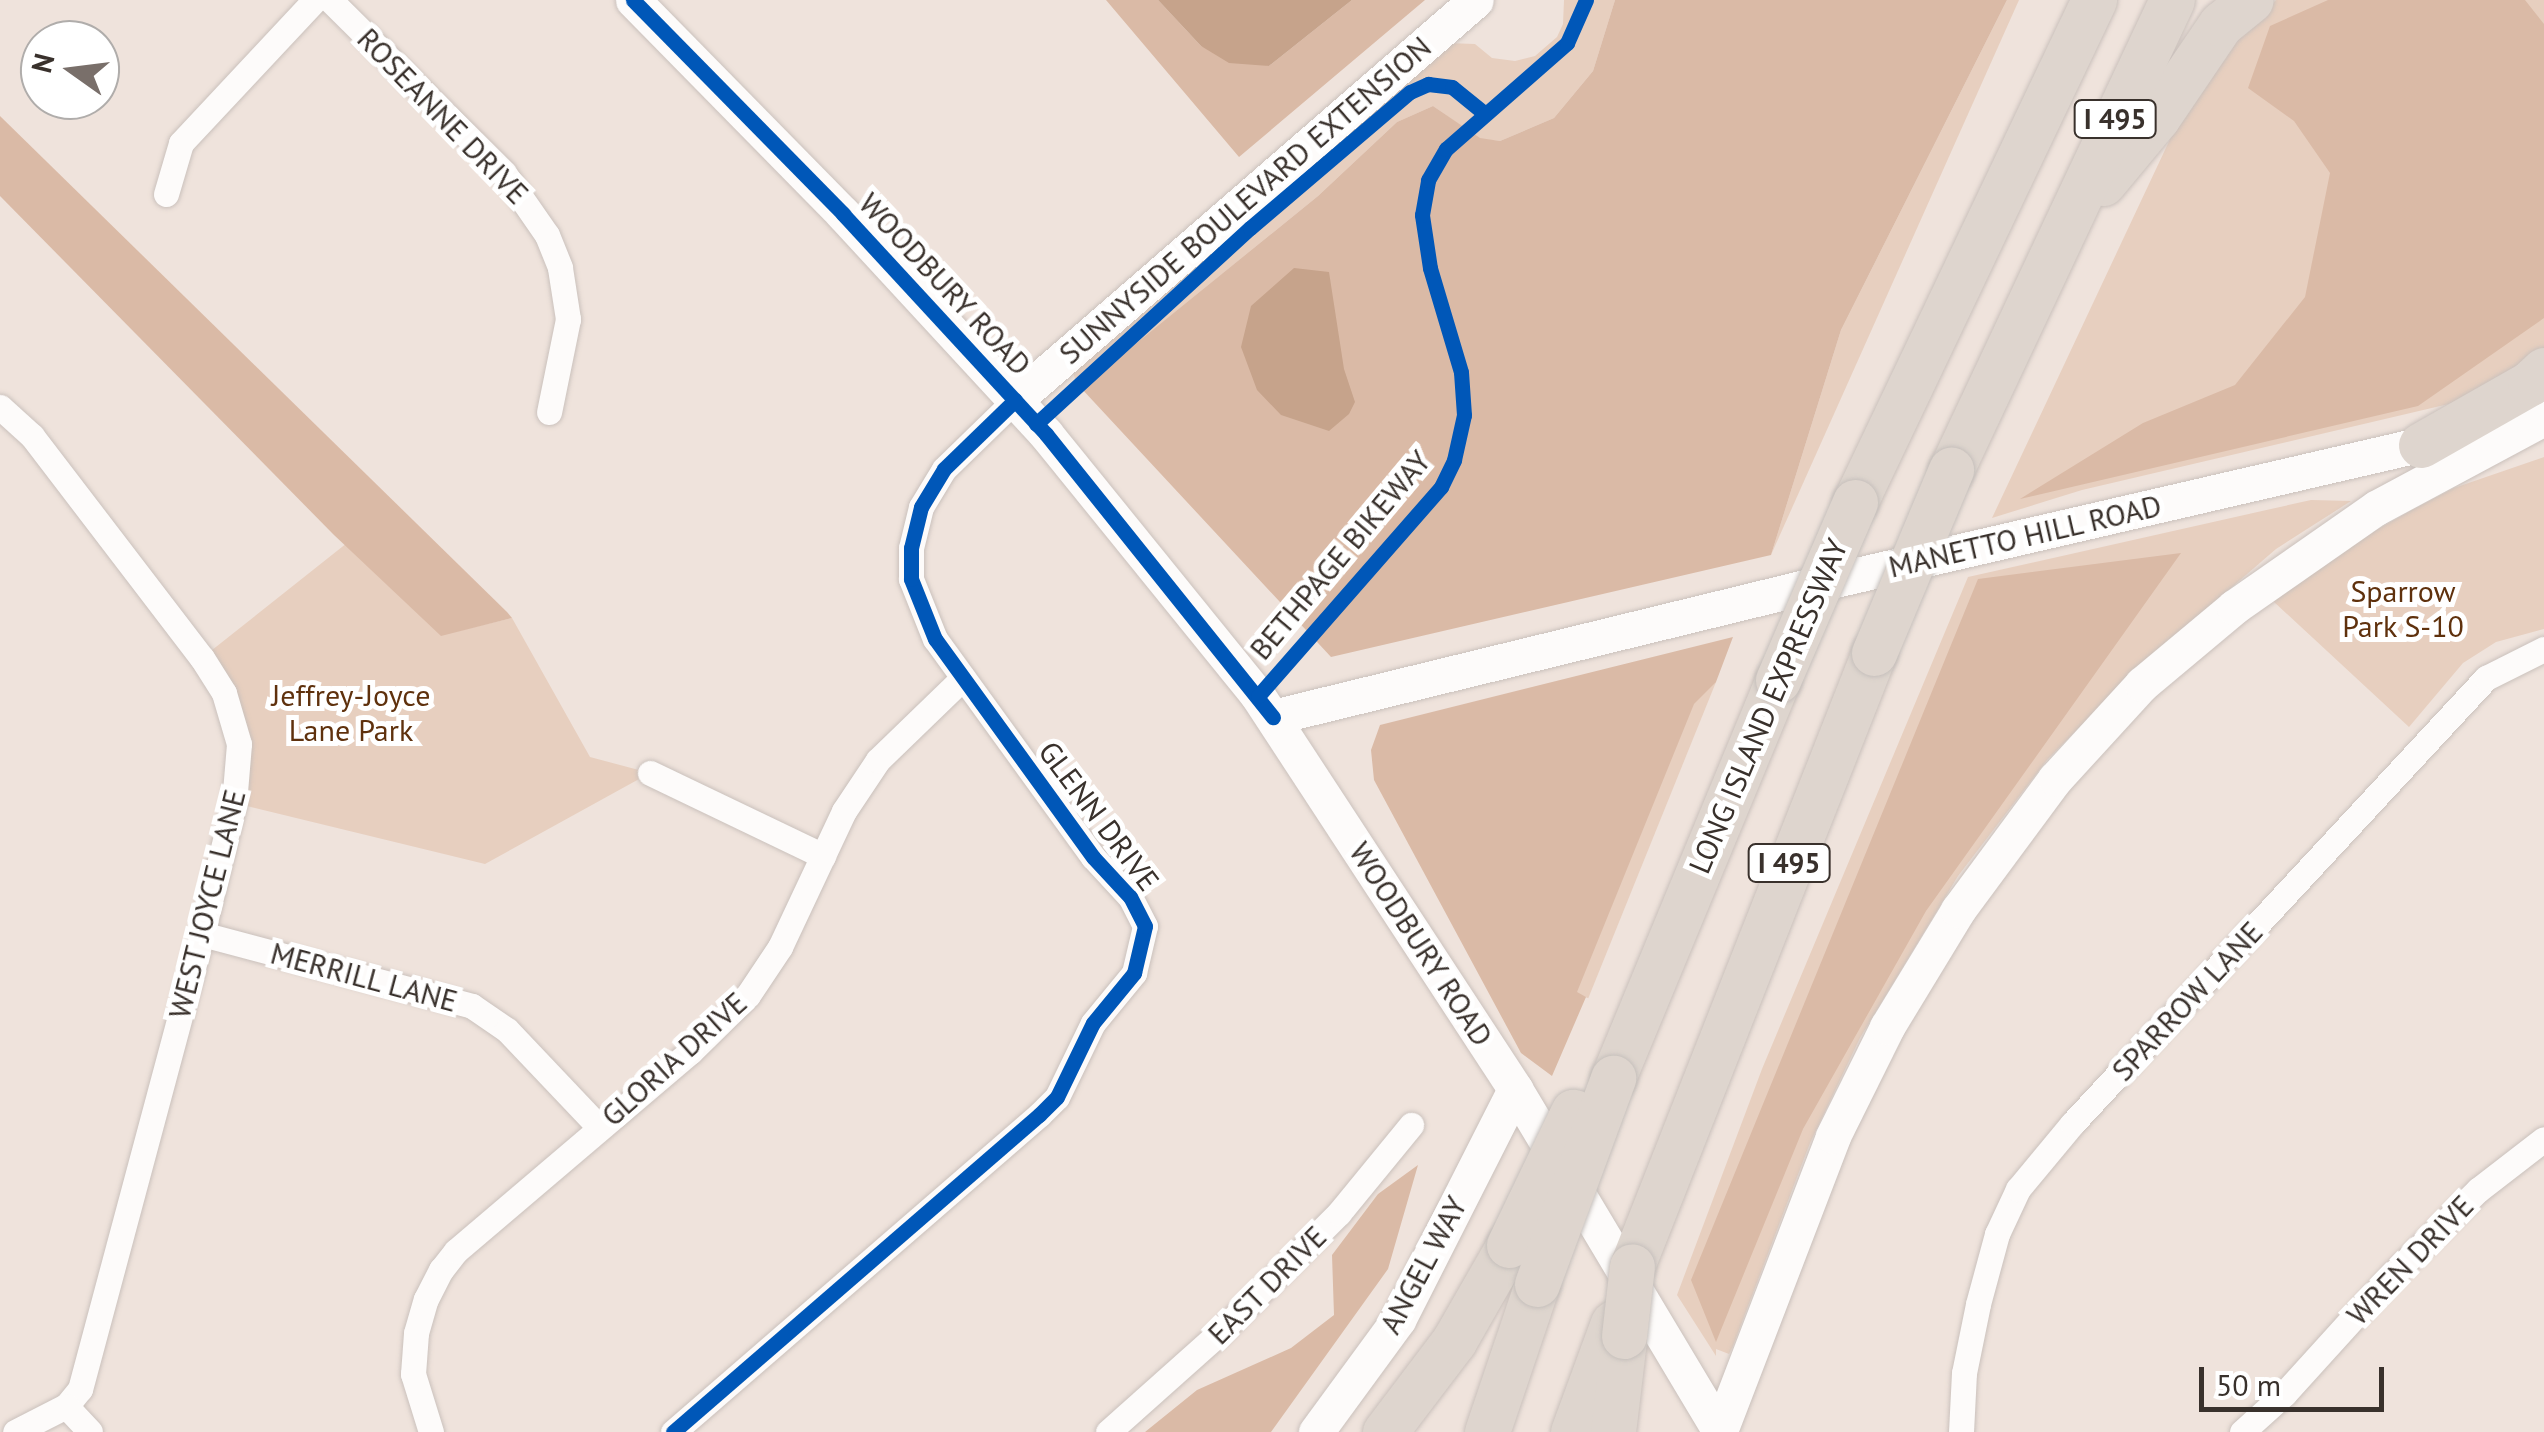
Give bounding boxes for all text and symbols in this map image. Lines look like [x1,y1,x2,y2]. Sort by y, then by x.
north arrow [20,20,120,120]
street label: ROSEANNE DRIVE [350,21,536,211]
street label: SUNNYSIDE BOULEVARD EXTENSION [1052,29,1438,371]
text: N [22,50,63,77]
road number: I 495 [2072,96,2158,142]
street label: WOODBURY ROAD [851,185,1039,383]
street label: BETHPAGE BIKEWAY [1242,443,1438,667]
street label: MANETTO HILL ROAD [1885,487,2165,585]
street label: LONG ISLAND EXPRESSWAY [1681,533,1855,879]
park label: Sparrow Park S-10 [2342,573,2464,644]
park label: Jeffrey-Joyce Lane Park [272,677,430,748]
street label: GLENN DRIVE [1031,734,1167,898]
street label: WEST JOYCE LANE [161,785,253,1023]
street label: WOODBURY ROAD [1342,835,1500,1053]
road number: I 495 [1746,840,1832,886]
street label: SPARROW LANE [2104,914,2270,1088]
street label: MERRILL LANE [266,935,462,1019]
street label: GLORIA DRIVE [594,984,754,1134]
street label: WREN DRIVE [2339,1188,2481,1332]
street label: ANGEL WAY [1371,1189,1475,1341]
street label: EAST DRIVE [1200,1218,1334,1352]
scale bar [2204,1347,2389,1409]
text: 50 m [2216,1365,2281,1404]

